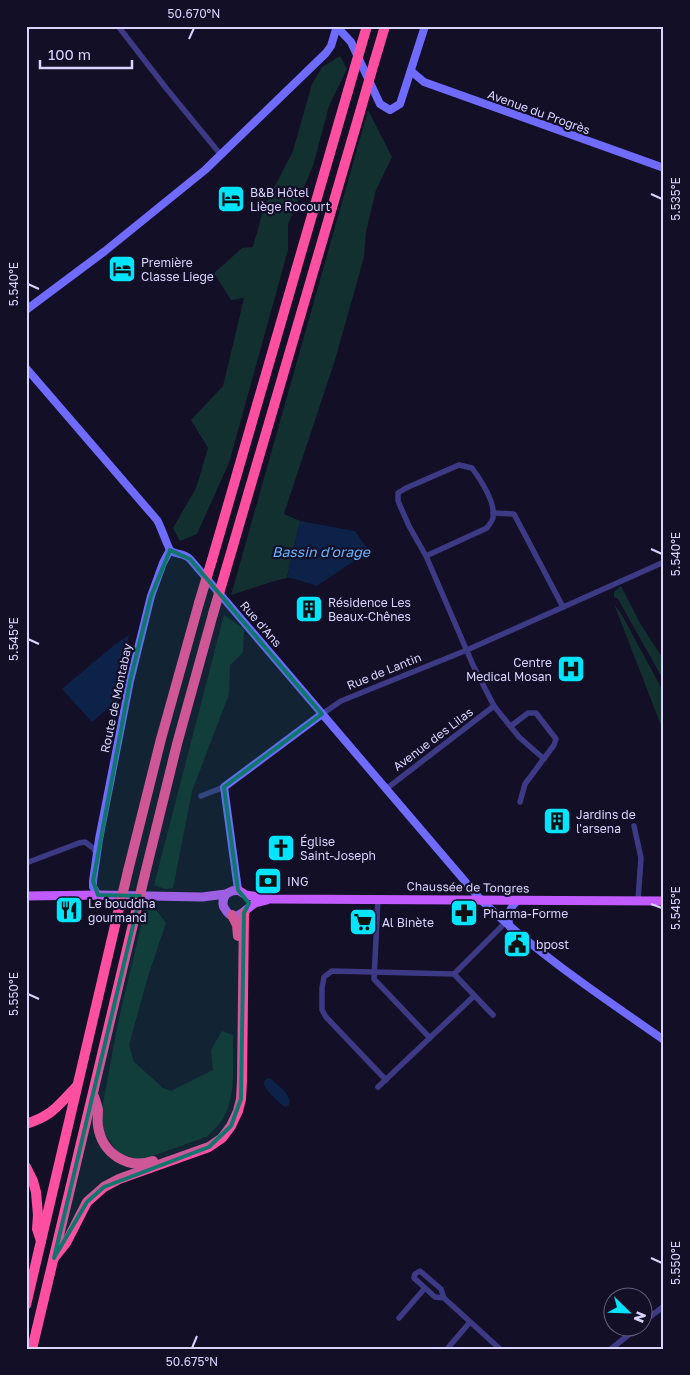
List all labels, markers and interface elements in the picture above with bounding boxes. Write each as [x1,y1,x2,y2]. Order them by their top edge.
text: 50.670°N [168,6,220,21]
scale bar [40,38,132,70]
text: 100 m [48,45,91,63]
street label: Avenue du Progrès [486,87,592,137]
text: 5.535°E [668,177,683,221]
hotel icon: B&B Hôtel Liège Rocourt [216,184,246,214]
place label: B&B Hôtel Liège Rocourt [250,185,331,214]
hotel icon: Première Classe Liege [107,254,137,284]
place label: Première Classe Liege [141,255,214,284]
text: 5.540°E [6,262,21,306]
text: 5.540°E [668,532,683,576]
water label: Bassin d'orage [272,543,371,560]
building icon: Résidence Les Beaux-Chênes [294,594,324,624]
place label: Résidence Les Beaux-Chênes [328,595,411,624]
street label: Rue d'Ans [237,598,285,650]
text: 5.545°E [6,617,21,661]
street label: Route de Montabay [97,642,135,754]
street label: Rue de Lantin [345,649,423,693]
hospital icon: Centre Medical Mosan [556,654,586,684]
place label: Centre Medical Mosan [466,655,552,684]
street label: Avenue des Lilas [390,704,476,774]
building icon: Jardins de l'arsena [542,806,572,836]
place label: Jardins de l'arsena [576,807,636,836]
church icon: Église Saint-Joseph [266,833,296,863]
place label: Église Saint-Joseph [300,834,376,863]
bank icon: ING [253,866,283,896]
place label: ING [287,874,308,889]
street label: Chaussée de Tongres [406,878,530,896]
text: 5.545°E [668,886,683,930]
restaurant icon: Le bouddha gourmand [54,895,84,925]
place label: Le bouddha gourmand [88,896,155,925]
pharmacy icon: Pharma-Forme [449,898,479,928]
place label: Pharma-Forme [483,906,568,921]
supermarket icon: Al Binète [348,907,378,937]
place label: Al Binète [382,915,434,930]
public building icon: bpost [502,929,532,959]
place label: bpost [536,937,569,952]
text: 5.550°E [6,972,21,1016]
text: 5.550°E [668,1241,683,1285]
north arrow [602,1288,652,1338]
text: N [631,1309,650,1325]
text: 50.675°N [166,1354,218,1369]

